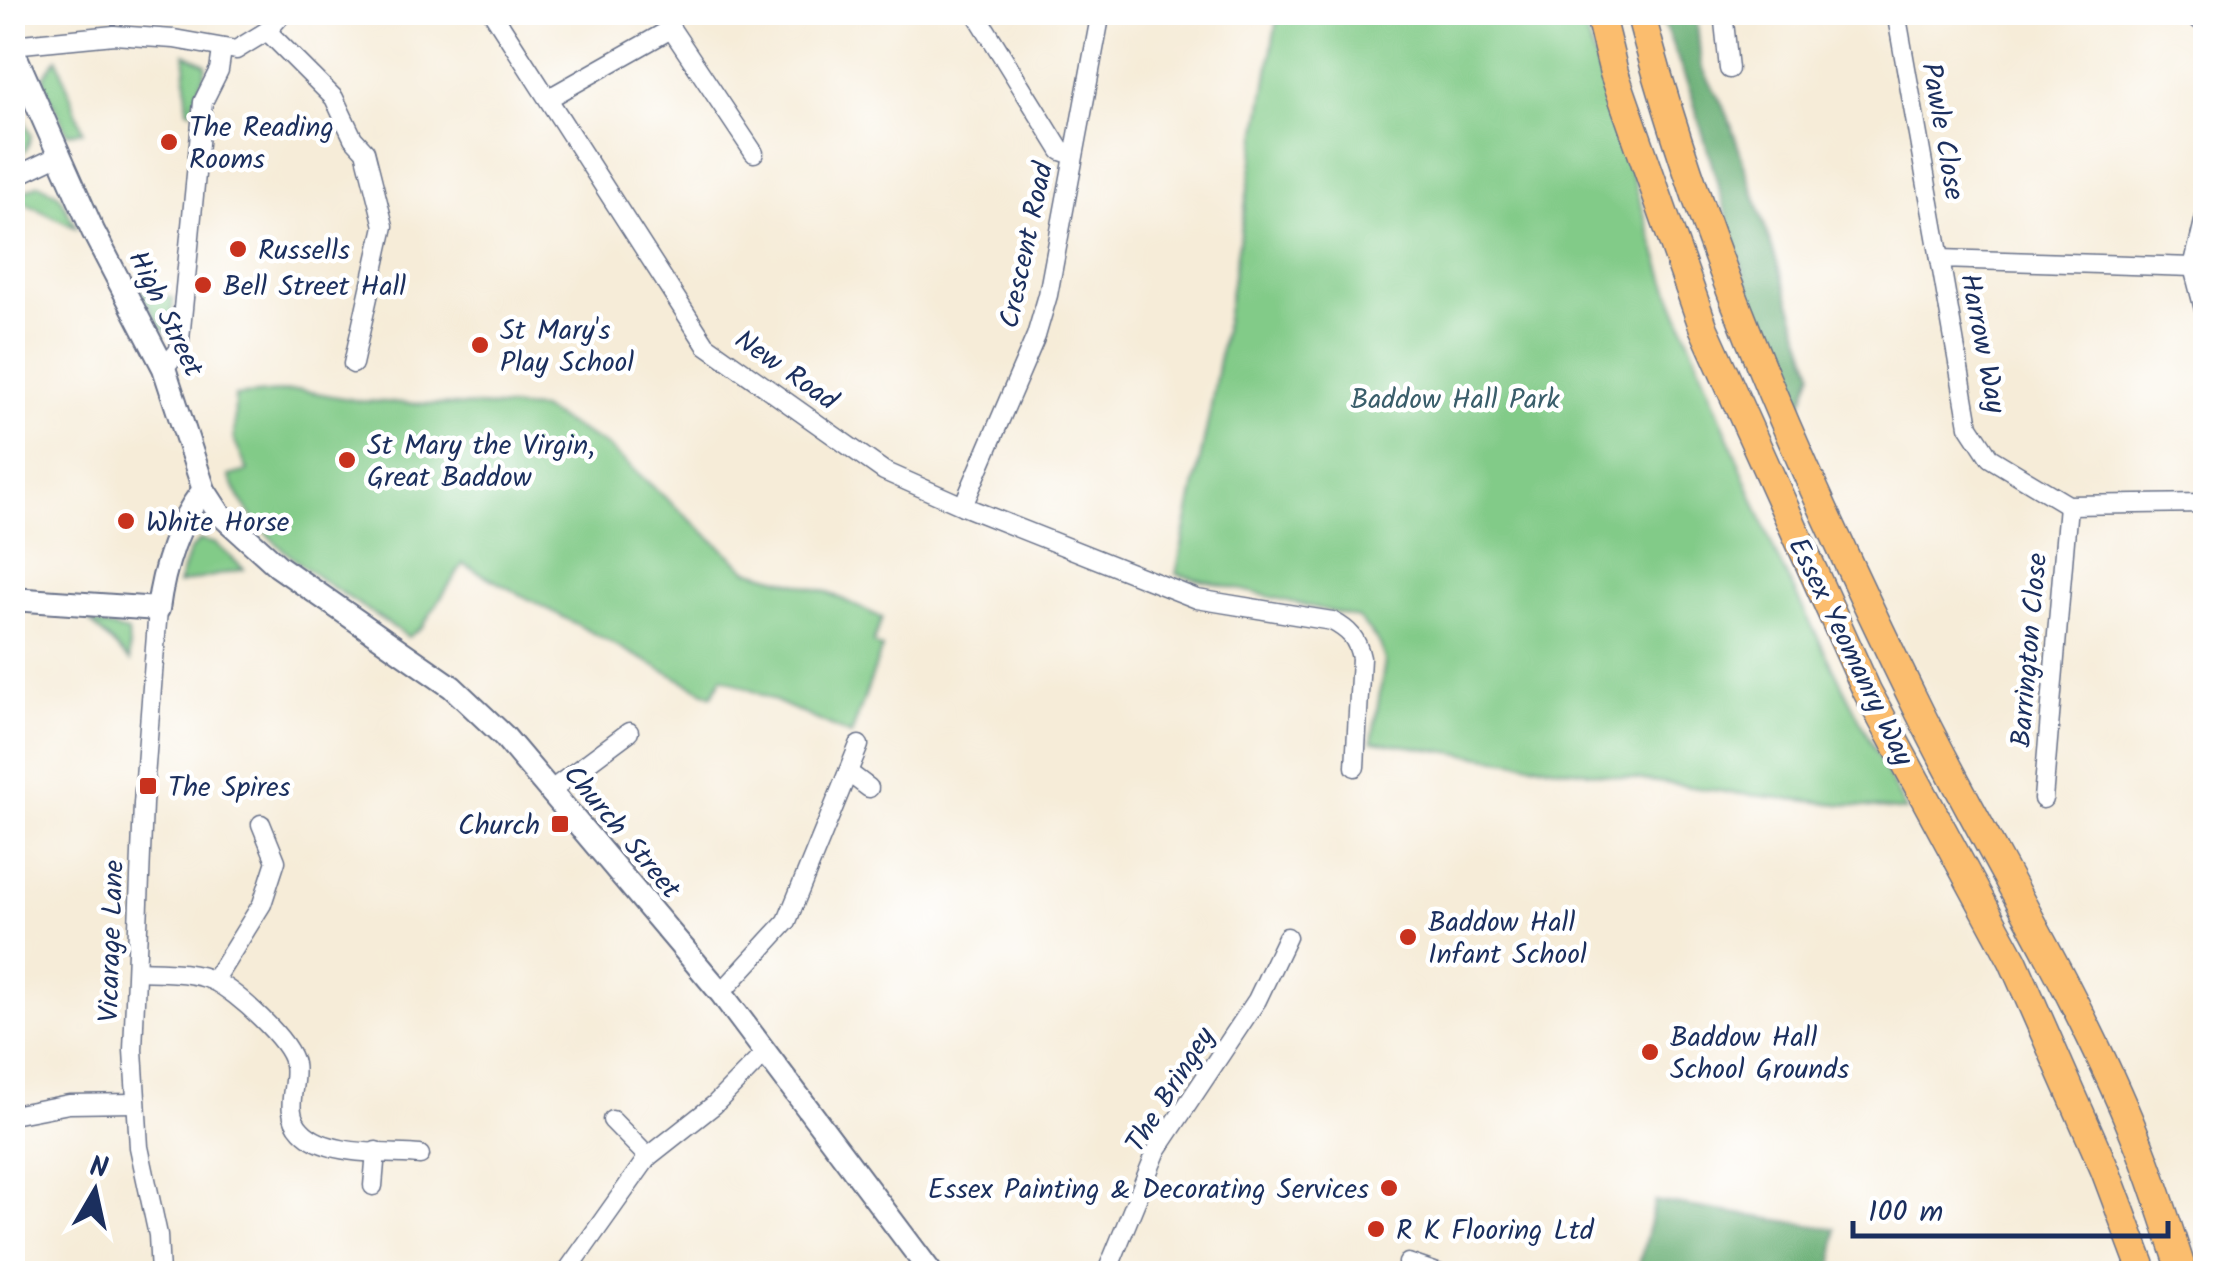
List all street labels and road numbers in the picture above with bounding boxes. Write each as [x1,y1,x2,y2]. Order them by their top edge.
street label: Pawle Close [1907,59,1976,204]
street label: Crescent Road [988,157,1067,333]
street label: High Street [115,243,215,386]
street label: Harrow Way [1946,270,2017,418]
street label: New Road [724,319,848,424]
street label: Essex Yeomanry Way [1775,530,1925,775]
street label: Barrington Close [2000,551,2061,749]
street label: Church Street [551,755,692,911]
street label: Vicarage Lane [87,859,138,1023]
street label: The Bringey [1115,1018,1228,1162]

